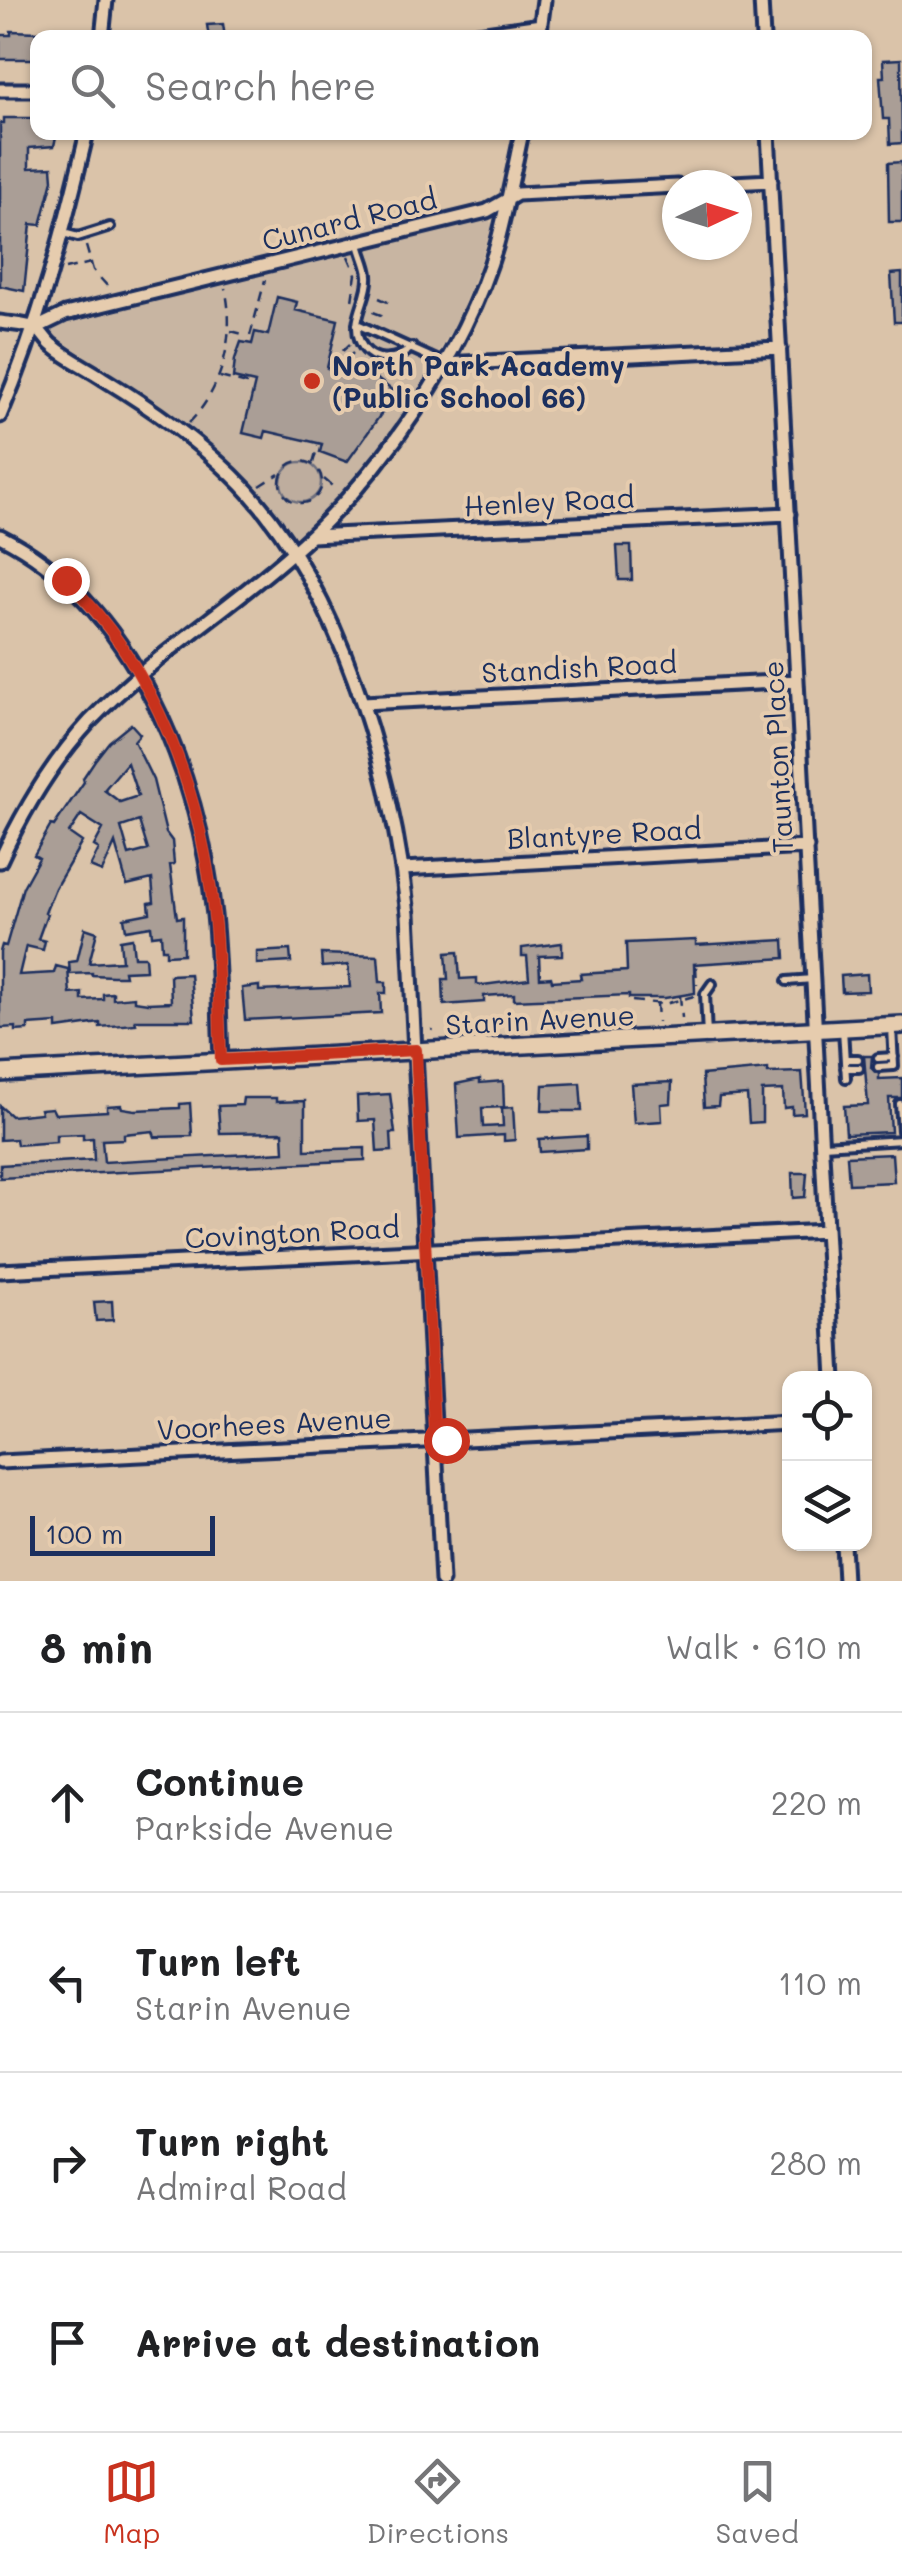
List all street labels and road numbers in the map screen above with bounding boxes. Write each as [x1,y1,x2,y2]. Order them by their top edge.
street label: Cunard Road [258,180,440,258]
street label: Henley Road [463,479,635,523]
street label: Standish Road [480,644,678,690]
street label: Taunton Place [754,660,800,854]
street label: Blantyre Road [506,810,702,856]
street label: Starin Avenue [444,996,636,1042]
street label: Covington Road [184,1208,400,1256]
street label: Voorhees Avenue [156,1399,392,1447]

